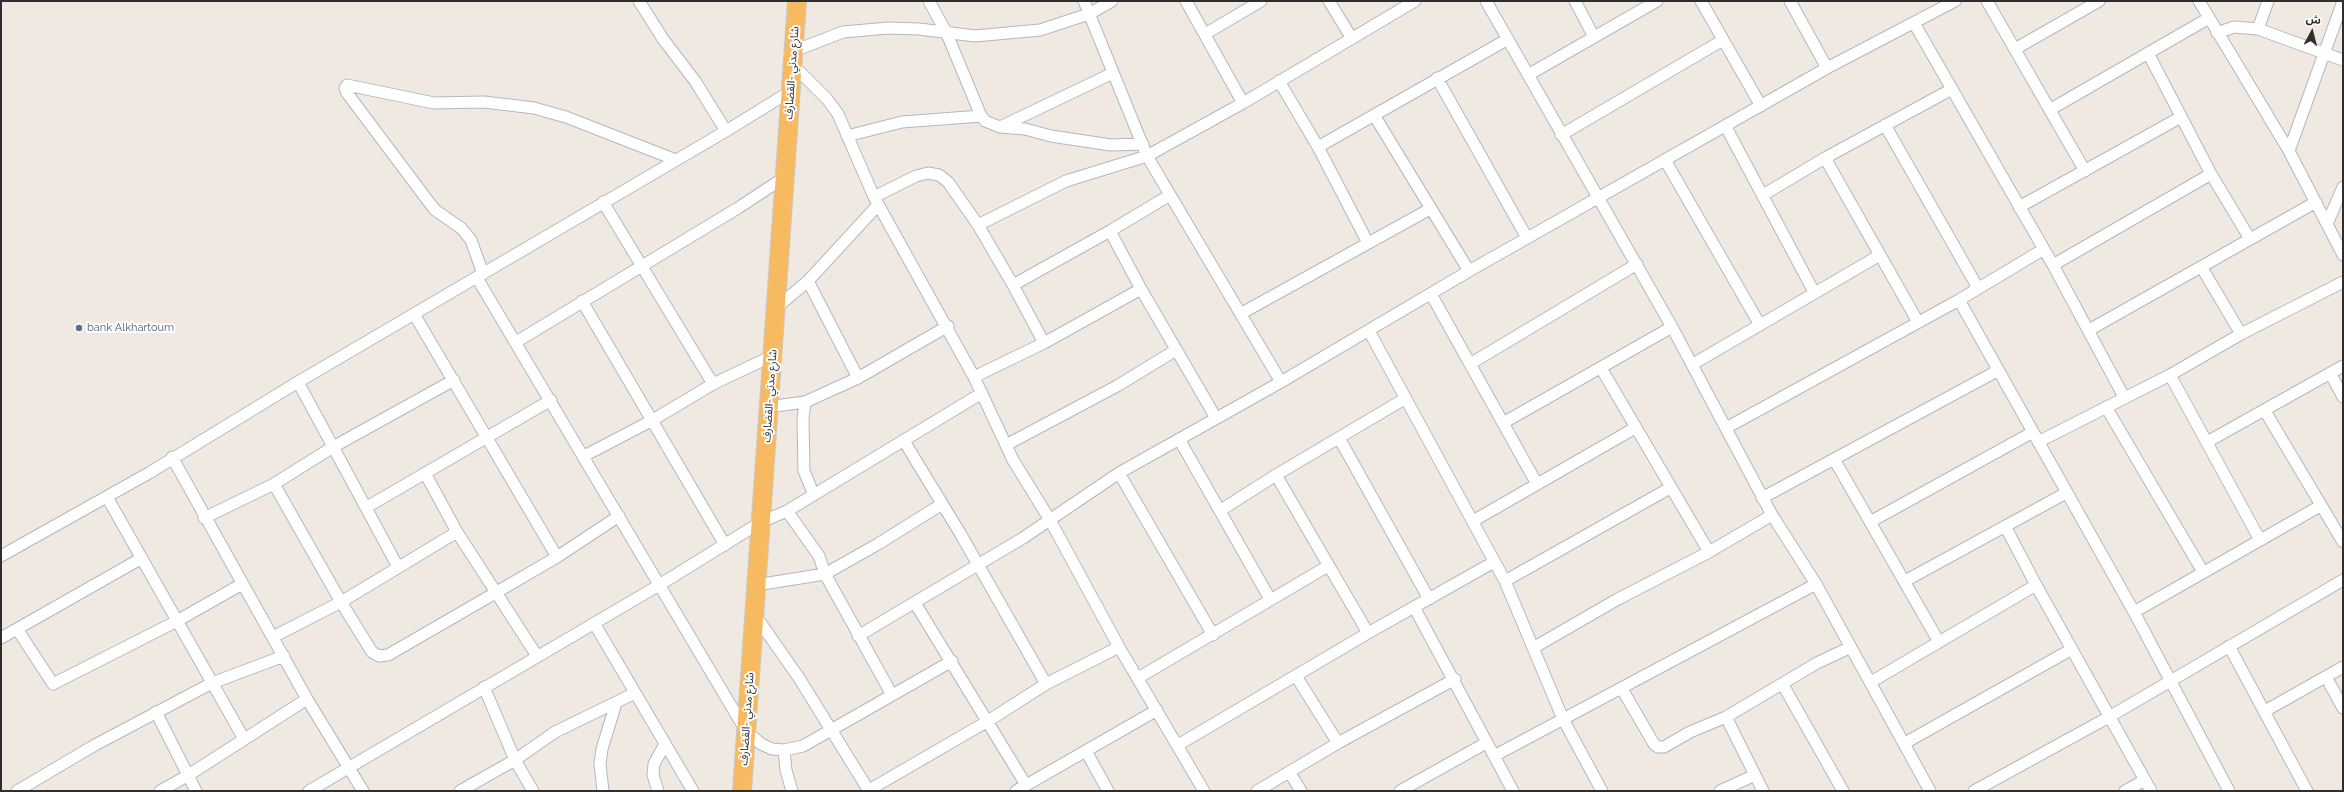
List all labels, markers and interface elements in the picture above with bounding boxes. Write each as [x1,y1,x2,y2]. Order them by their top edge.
north arrow [2292,12,2332,52]
text: ش [2305,12,2322,27]
street label: شارع مدني -القضارف [782,26,802,120]
place label: bank Alkhartoum [87,321,174,335]
marker: bank Alkhartoum [74,323,84,333]
street label: شارع مدني -القضارف [760,349,780,443]
street label: شارع مدني -القضارف [737,672,757,766]

